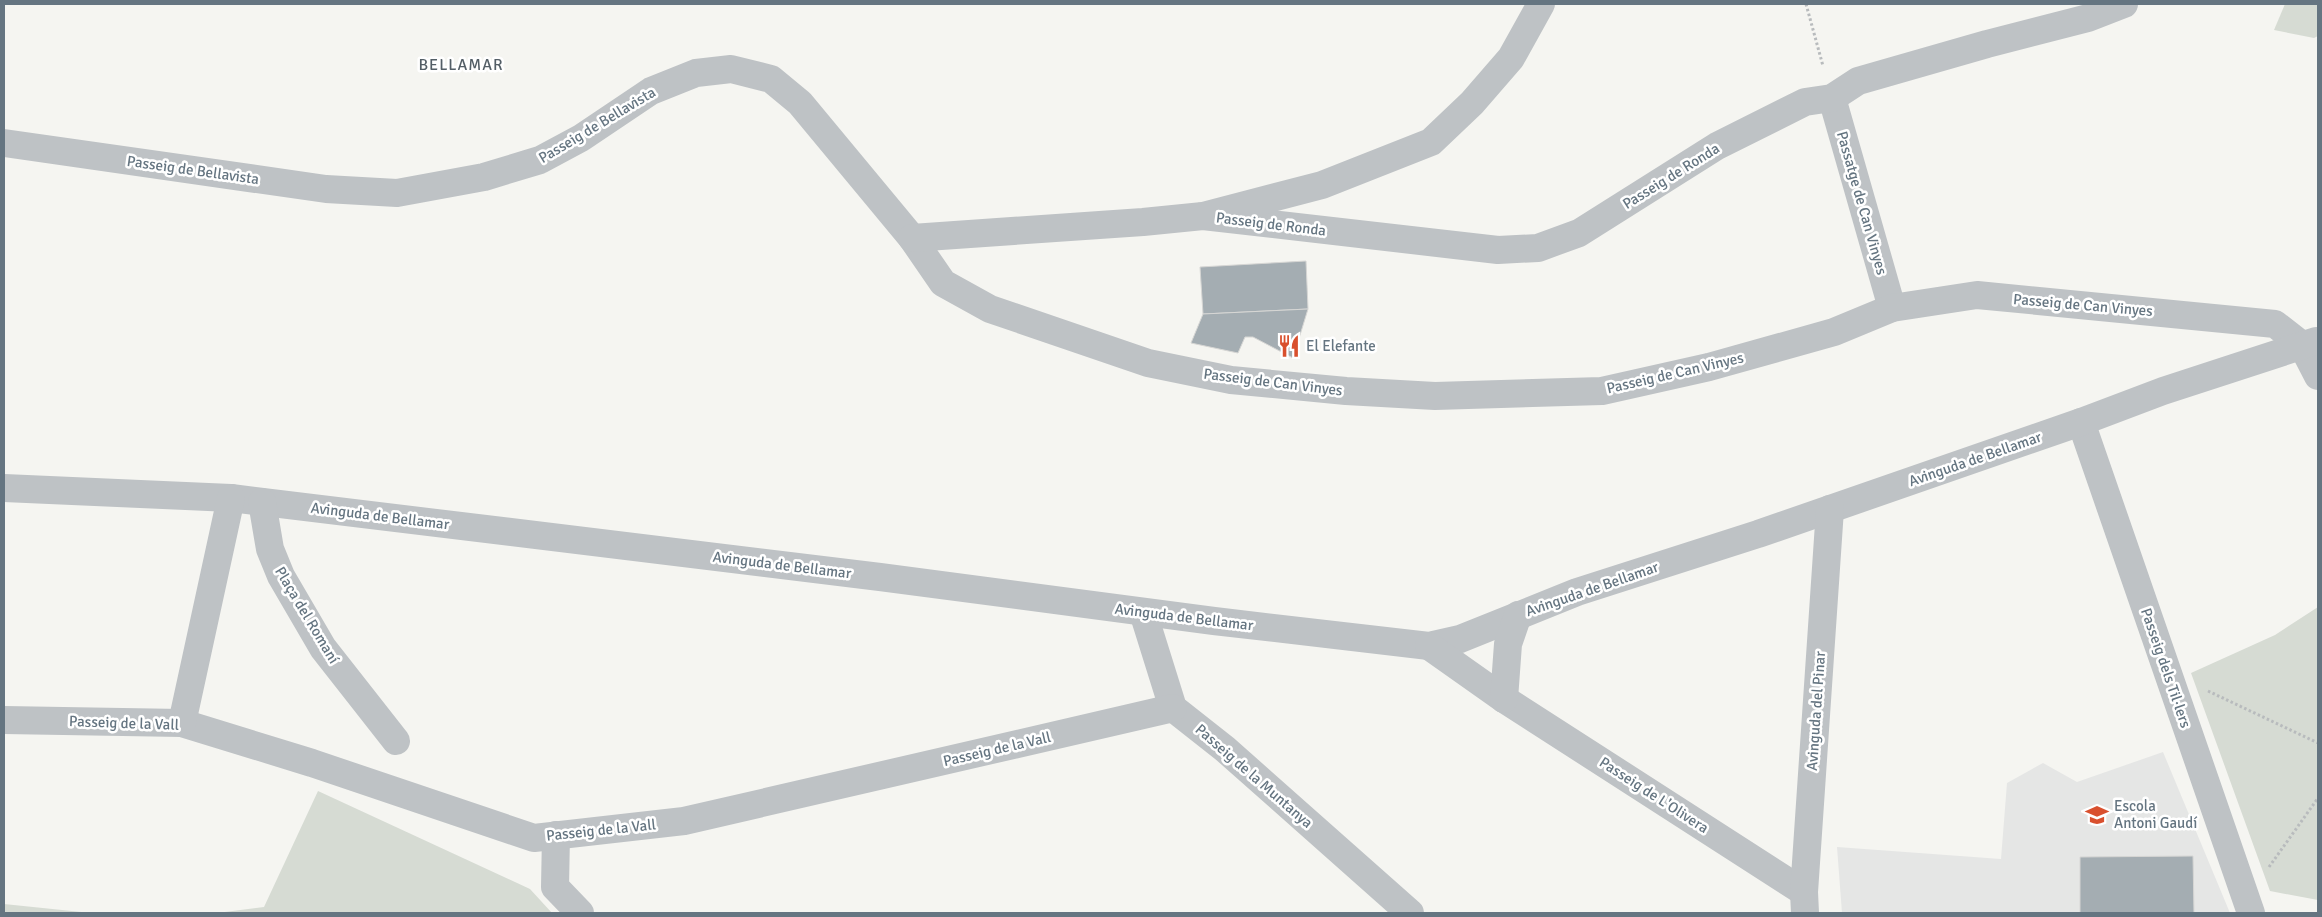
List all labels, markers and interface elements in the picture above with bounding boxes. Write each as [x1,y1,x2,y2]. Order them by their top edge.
district label: BELLAMAR [418,55,504,75]
street label: Passeig de Bellavista [535,83,659,167]
street label: Passatge de Can Vinyes [1833,129,1891,277]
street label: Passeig de Ronda [1619,139,1723,213]
street label: Passeig de Bellavista [126,152,260,188]
street label: Passeig de Ronda [1215,208,1327,240]
street label: Passeig de Can Vinyes [2012,290,2154,320]
restaurant icon: El Elefante [1276,333,1302,359]
place label: El Elefante [1306,337,1376,355]
street label: Passeig de Can Vinyes [1605,348,1746,398]
street label: Passeig de Can Vinyes [1202,365,1344,400]
street label: Avinguda de Bellamar [1906,428,2044,490]
street label: Avinguda de Bellamar [310,499,451,533]
street label: Avinguda de Bellamar [712,548,853,582]
street label: Avinguda de Bellamar [1523,558,1661,620]
street label: Plaça del Romaní [271,563,343,667]
street label: Avinguda de Bellamar [1114,600,1255,634]
street label: Passeig dels Til·lers [2137,606,2195,731]
street label: Avinguda del Pinar [1803,650,1829,771]
street label: Passeig de la Vall [69,712,179,734]
street label: Passeig de la Muntanya [1192,720,1316,832]
street label: Passeig de la Vall [941,728,1053,770]
street label: Passeig de L'Olivera [1596,753,1712,837]
place label: Escola Antoni Gaudí [2114,797,2197,832]
school or university icon: Escola Antoni Gaudí [2084,802,2110,828]
street label: Passeig de la Vall [545,815,657,845]

